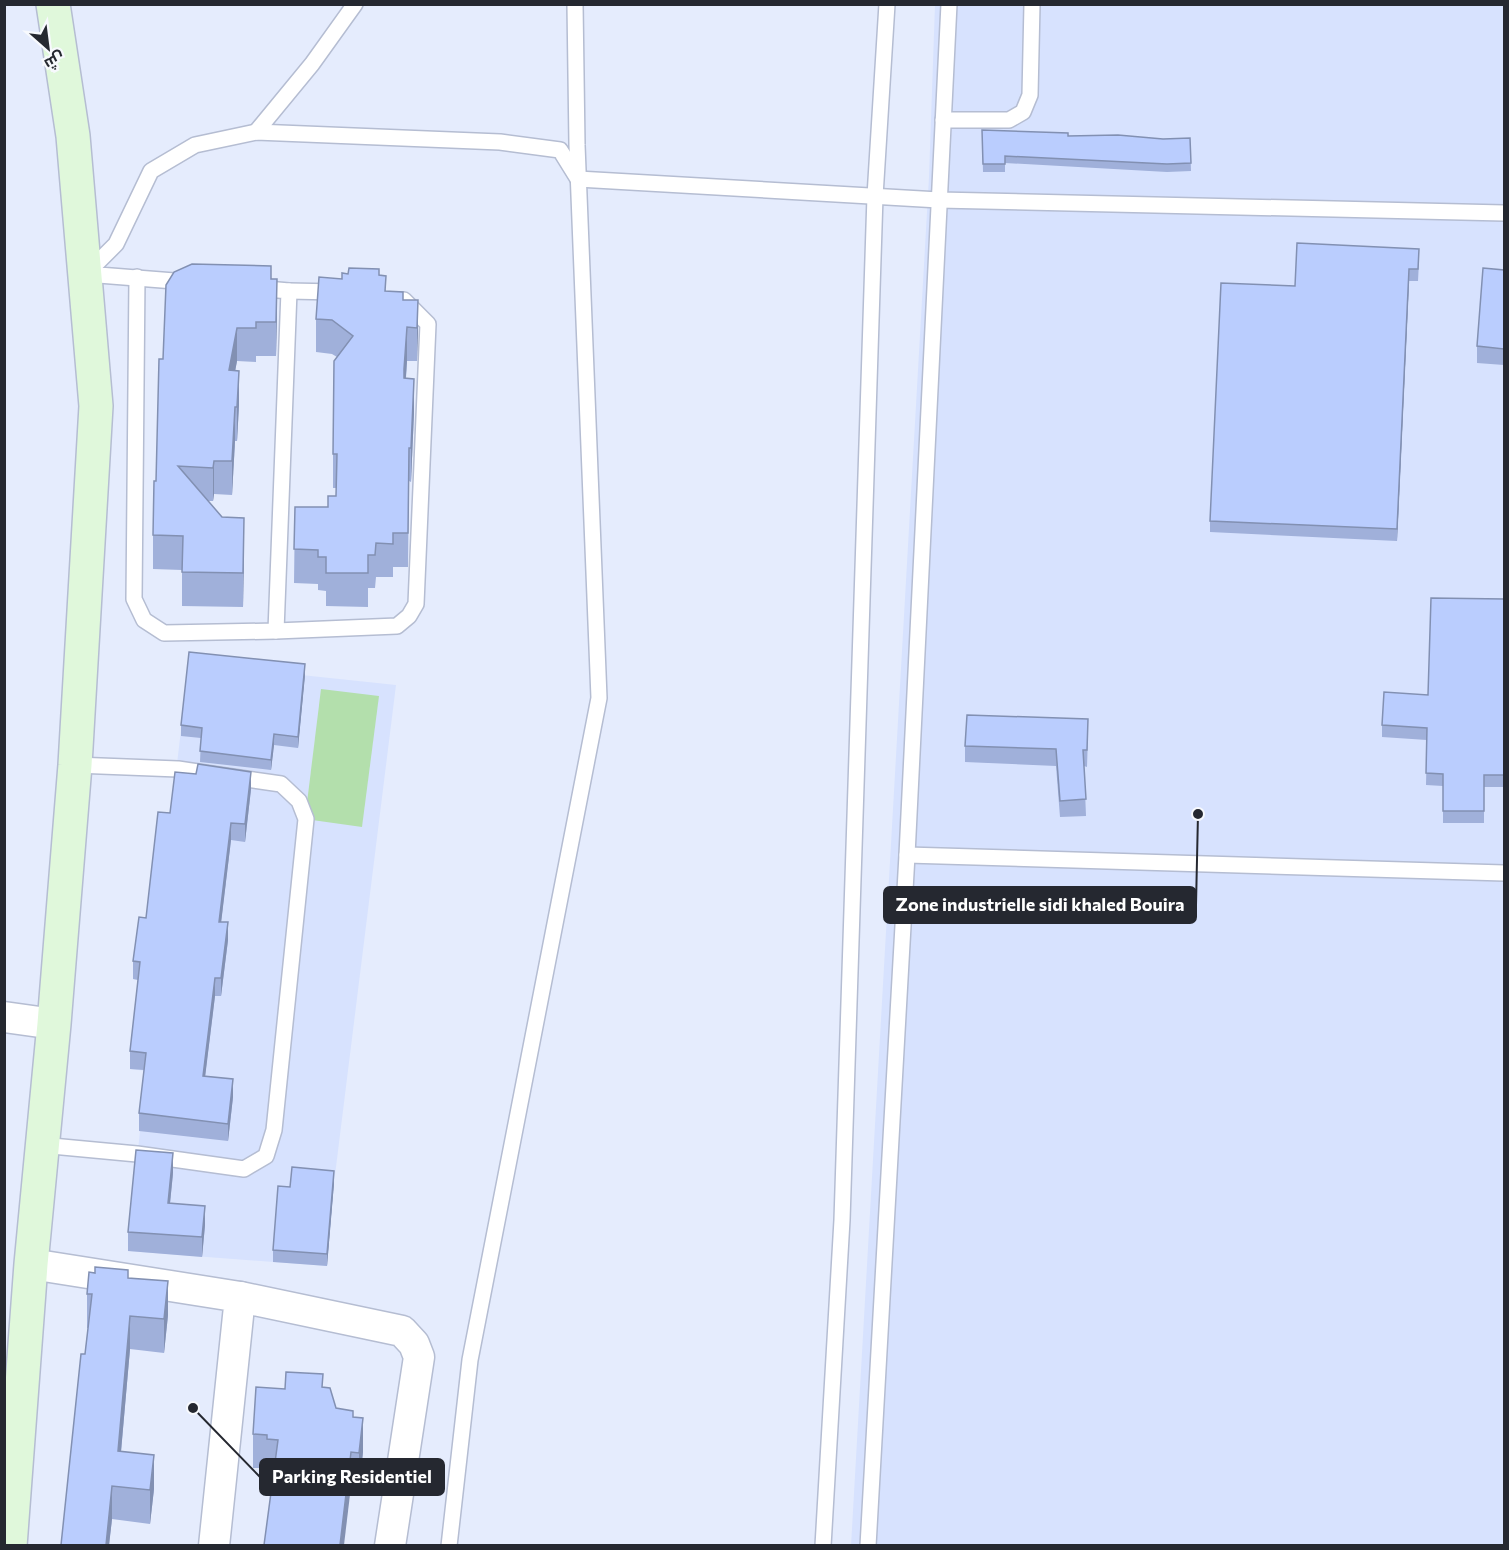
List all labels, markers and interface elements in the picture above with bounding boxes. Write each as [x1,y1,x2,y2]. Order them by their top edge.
north arrow [18,18,78,78]
text: ش [41,48,69,75]
callout: Zone industrielle sidi khaled Bouira [884,887,1196,923]
text: Zone industrielle sidi khaled Bouira [896,893,1184,915]
callout: Parking Residentiel [260,1459,444,1495]
text: Parking Residentiel [272,1465,432,1487]

